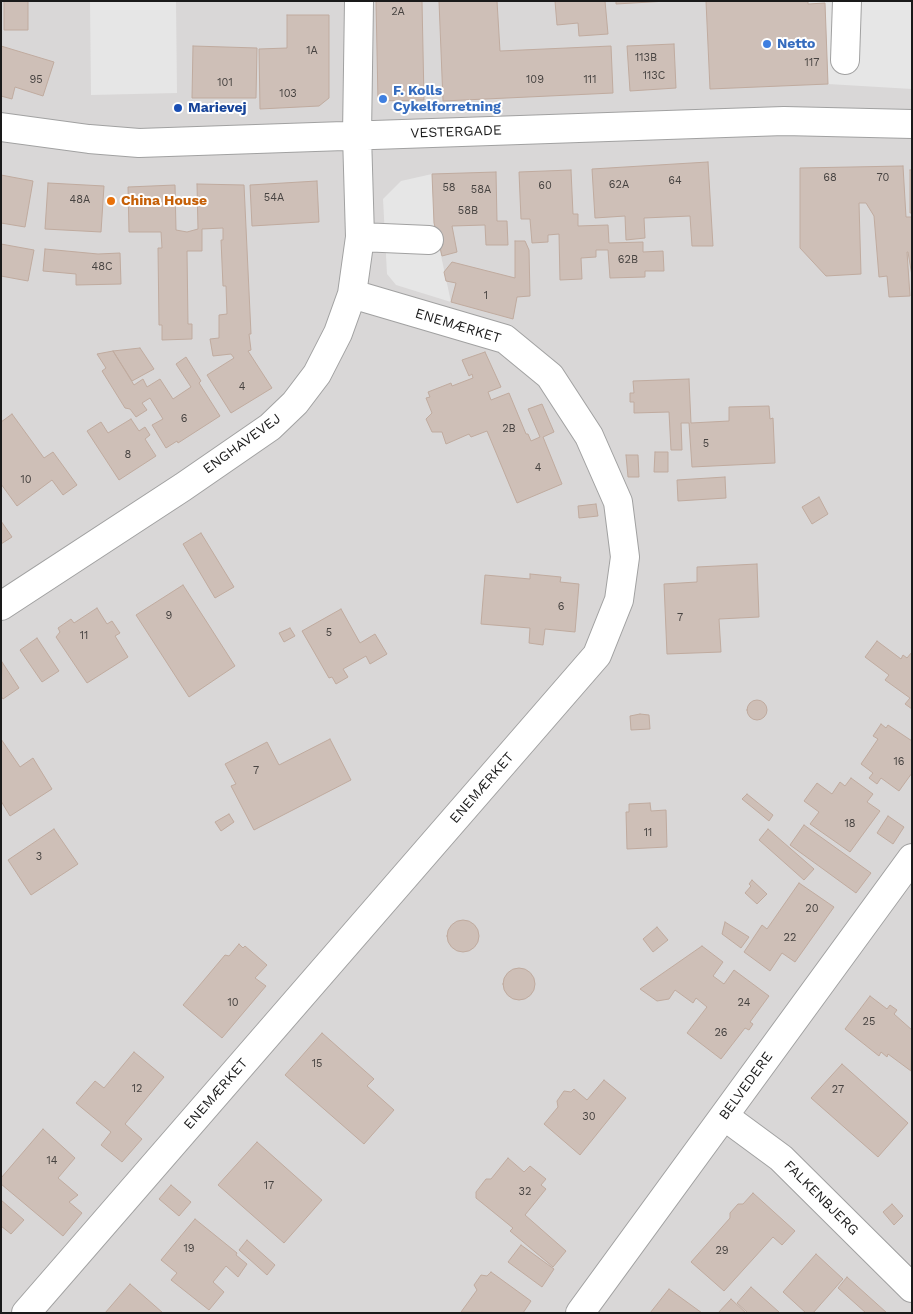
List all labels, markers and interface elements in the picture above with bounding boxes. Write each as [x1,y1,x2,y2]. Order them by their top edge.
house number: 2A [391,5,405,19]
place label: Netto [777,36,815,52]
marker: Netto [761,38,773,50]
house number: 1A [306,44,318,58]
house number: 113B [635,51,657,65]
house number: 117 [805,56,819,70]
house number: 113C [643,69,665,83]
house number: 95 [29,73,43,87]
house number: 109 [526,73,544,87]
house number: 111 [584,73,596,87]
house number: 101 [217,76,233,90]
place label: F. Kolls Cykelforretning [393,83,501,115]
house number: 103 [279,87,297,101]
marker: F. Kolls Cykelforretning [377,93,389,105]
place label: Marievej [188,100,247,116]
marker: Marievej [172,102,184,114]
street label: VESTERGADE [410,122,502,142]
house number: 68 [823,171,837,185]
house number: 70 [877,171,889,185]
house number: 64 [668,174,682,188]
house number: 62A [609,178,629,192]
house number: 60 [538,179,552,193]
house number: 58 [442,181,456,195]
house number: 58A [471,183,491,197]
house number: 54A [264,191,284,205]
house number: 48A [70,193,90,207]
place label: China House [121,193,207,209]
marker: China House [105,195,117,207]
house number: 58B [458,204,478,218]
house number: 62B [618,253,638,267]
house number: 48C [91,260,113,274]
house number: 1 [484,289,488,303]
street label: ENEMÆRKET [413,305,503,347]
house number: 4 [239,380,245,394]
street label: ENGHAVEVEJ [200,410,284,478]
house number: 6 [181,412,187,426]
house number: 2B [502,422,516,436]
house number: 5 [703,437,709,451]
house number: 8 [125,448,131,462]
house number: 4 [535,461,541,475]
house number: 10 [20,473,32,487]
house number: 6 [558,600,564,614]
house number: 9 [166,609,172,623]
house number: 7 [677,611,683,625]
house number: 5 [326,626,332,640]
house number: 11 [80,629,88,643]
street label: ENEMÆRKET [446,749,518,827]
house number: 16 [894,755,904,769]
house number: 7 [253,764,259,778]
house number: 18 [844,817,856,831]
house number: 11 [644,826,652,840]
house number: 3 [36,850,42,864]
house number: 20 [805,902,819,916]
house number: 22 [784,931,796,945]
house number: 10 [227,996,239,1010]
house number: 24 [738,996,750,1010]
house number: 25 [863,1015,875,1029]
house number: 26 [714,1026,728,1040]
street label: BELVEDERE [716,1049,776,1123]
street label: ENEMÆRKET [180,1055,252,1133]
house number: 15 [312,1057,322,1071]
house number: 12 [132,1082,142,1096]
house number: 27 [832,1083,844,1097]
house number: 30 [582,1110,596,1124]
house number: 14 [46,1154,58,1168]
street label: FALKENBJERG [780,1157,862,1239]
house number: 17 [264,1179,274,1193]
house number: 32 [519,1185,531,1199]
house number: 19 [183,1242,195,1256]
house number: 29 [715,1244,729,1258]

